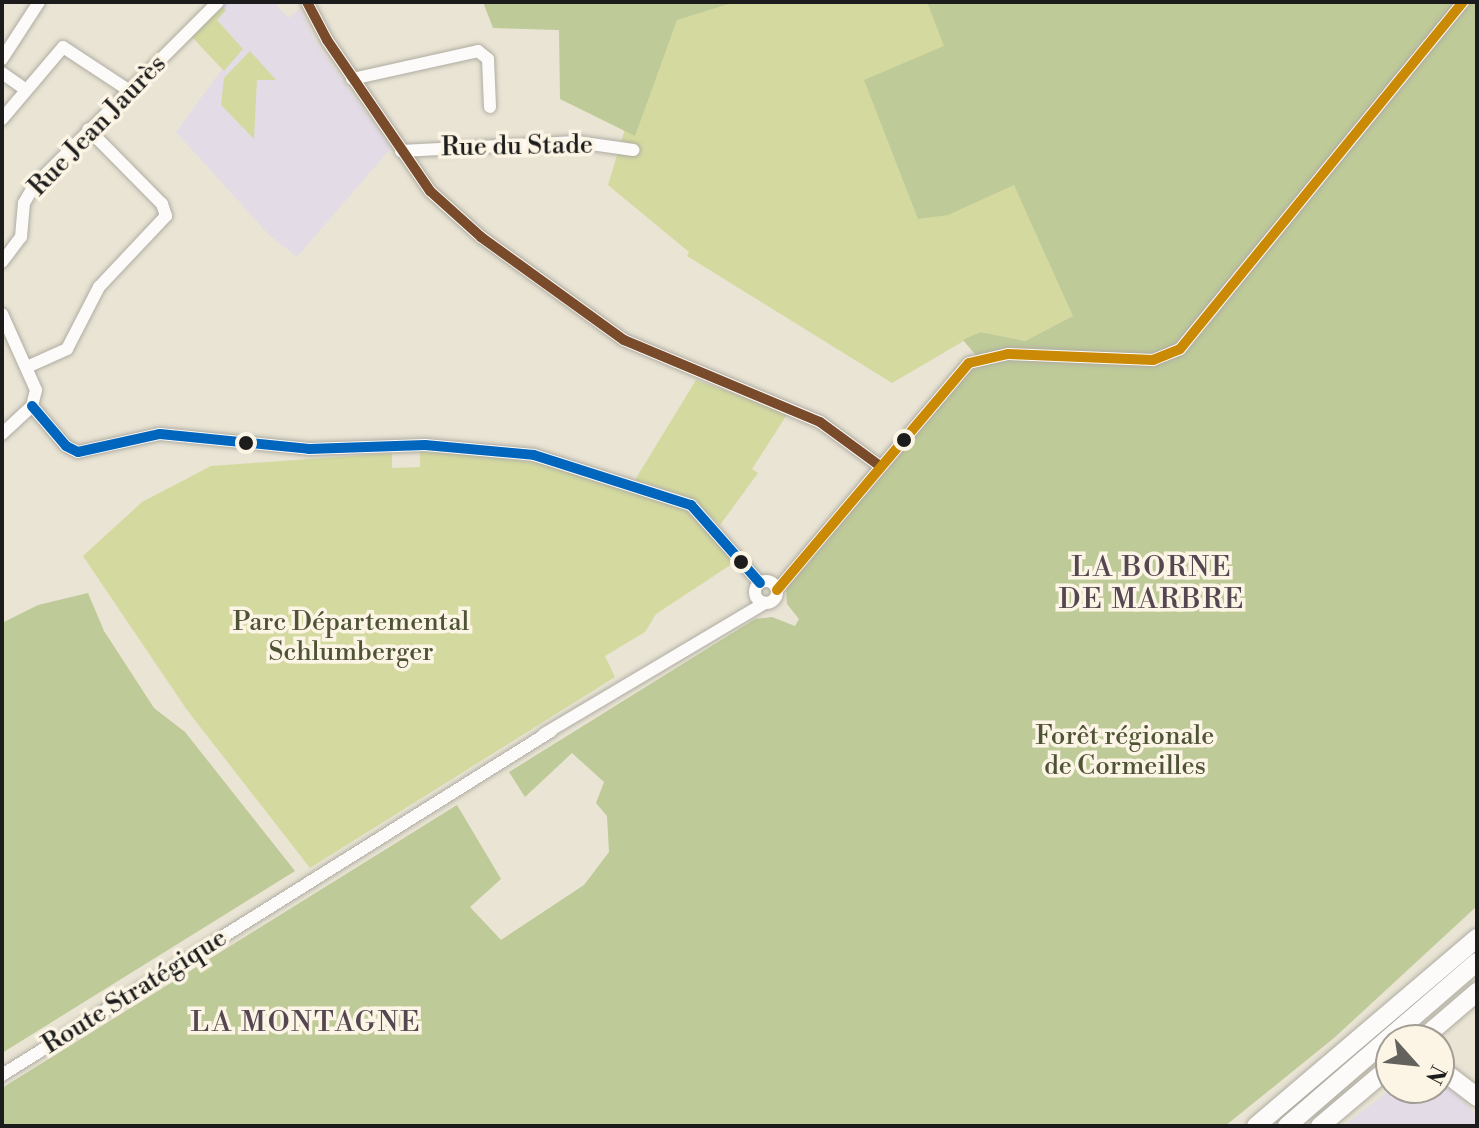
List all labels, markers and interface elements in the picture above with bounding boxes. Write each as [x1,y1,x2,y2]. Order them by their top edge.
street label: Rue Jean Jaurès [23,49,173,203]
street label: Rue du Stade [441,130,593,164]
unlabelled marker [896,432,912,448]
unlabelled marker [238,435,254,451]
district label: LA BORNE DE MARBRE [1059,551,1245,617]
unlabelled marker [733,554,749,570]
park label: Parc Départemental Schlumberger [233,607,469,668]
park label: Forêt régionale de Cormeilles [1036,721,1214,782]
street label: Route Stratégique [37,923,233,1061]
district label: LA MONTAGNE [190,1006,422,1040]
north arrow [1375,1024,1455,1104]
text: N [1419,1060,1451,1088]

